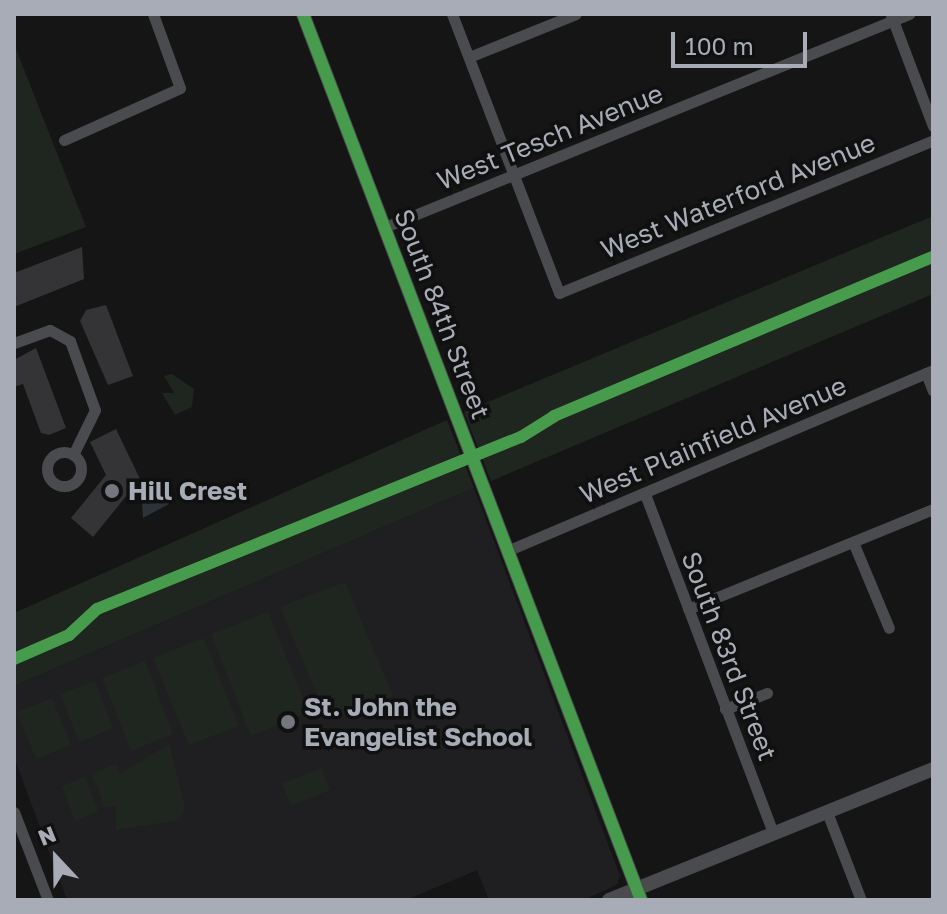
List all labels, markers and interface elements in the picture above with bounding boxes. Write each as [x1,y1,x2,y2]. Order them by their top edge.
scale bar [675,16,811,66]
text: 100 m [685,31,754,60]
street label: West Tesch Avenue [433,77,667,197]
street label: West Waterford Avenue [596,127,880,265]
street label: South 84th Street [388,205,496,423]
street label: West Plainfield Avenue [575,370,851,510]
place label: Hill Crest [128,475,247,507]
marker: Hill Crest [103,482,121,500]
street label: South 83rd Street [675,547,783,765]
place label: St. John the Evangelist School [304,691,532,752]
marker: St. John the Evangelist School [279,713,297,731]
north arrow [16,818,96,898]
text: N [34,820,60,851]

